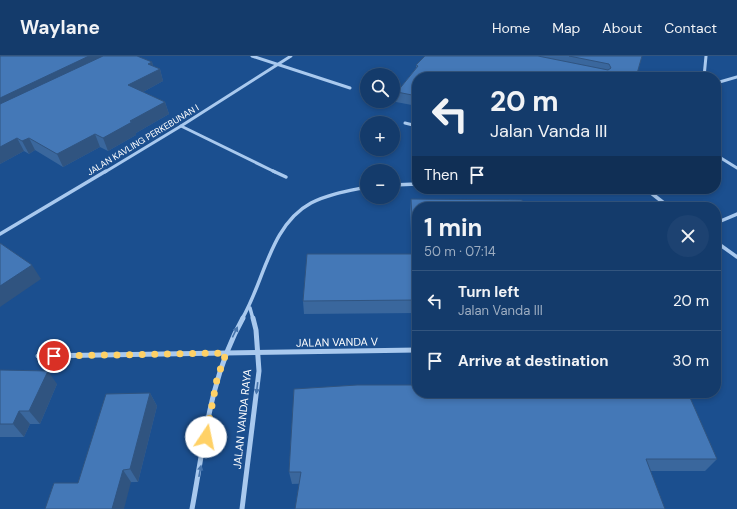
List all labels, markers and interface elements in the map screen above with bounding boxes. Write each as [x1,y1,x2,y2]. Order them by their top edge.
text: Waylane [20,15,100,40]
text: Home [492,19,530,37]
text: Map [552,19,580,37]
text: About [602,19,642,37]
text: Contact [664,19,717,37]
map controls [360,68,400,204]
button: search [360,68,400,108]
text: 20 m [490,83,559,120]
icon: left [424,88,476,140]
street label: JALAN KAVLING PERKEBUNAN I [85,102,201,178]
button: + [360,116,400,156]
text: Jalan Vanda III [490,119,607,143]
button: − [360,164,400,204]
icon: arrive [466,164,488,186]
text: Then [424,165,458,185]
text: 1 min [424,212,482,243]
button: close [667,215,709,257]
text: 50 m · 07:14 [424,243,496,260]
text: Turn left [458,282,519,302]
icon: left [424,290,446,312]
text: 20 m [673,291,709,311]
text: Jalan Vanda III [458,302,543,319]
one-way arrow [232,326,238,338]
street label: JALAN VANDA V [296,334,379,350]
pin [37,339,71,373]
icon: arrive [43,345,65,367]
icon: arrive [424,350,446,372]
text: Arrive at destination [458,351,609,371]
text: 30 m [673,351,709,371]
street label: JALAN VANDA RAYA [230,368,254,470]
one-way arrow [254,382,260,394]
position arrow [185,416,227,458]
one-way arrow [197,465,203,477]

